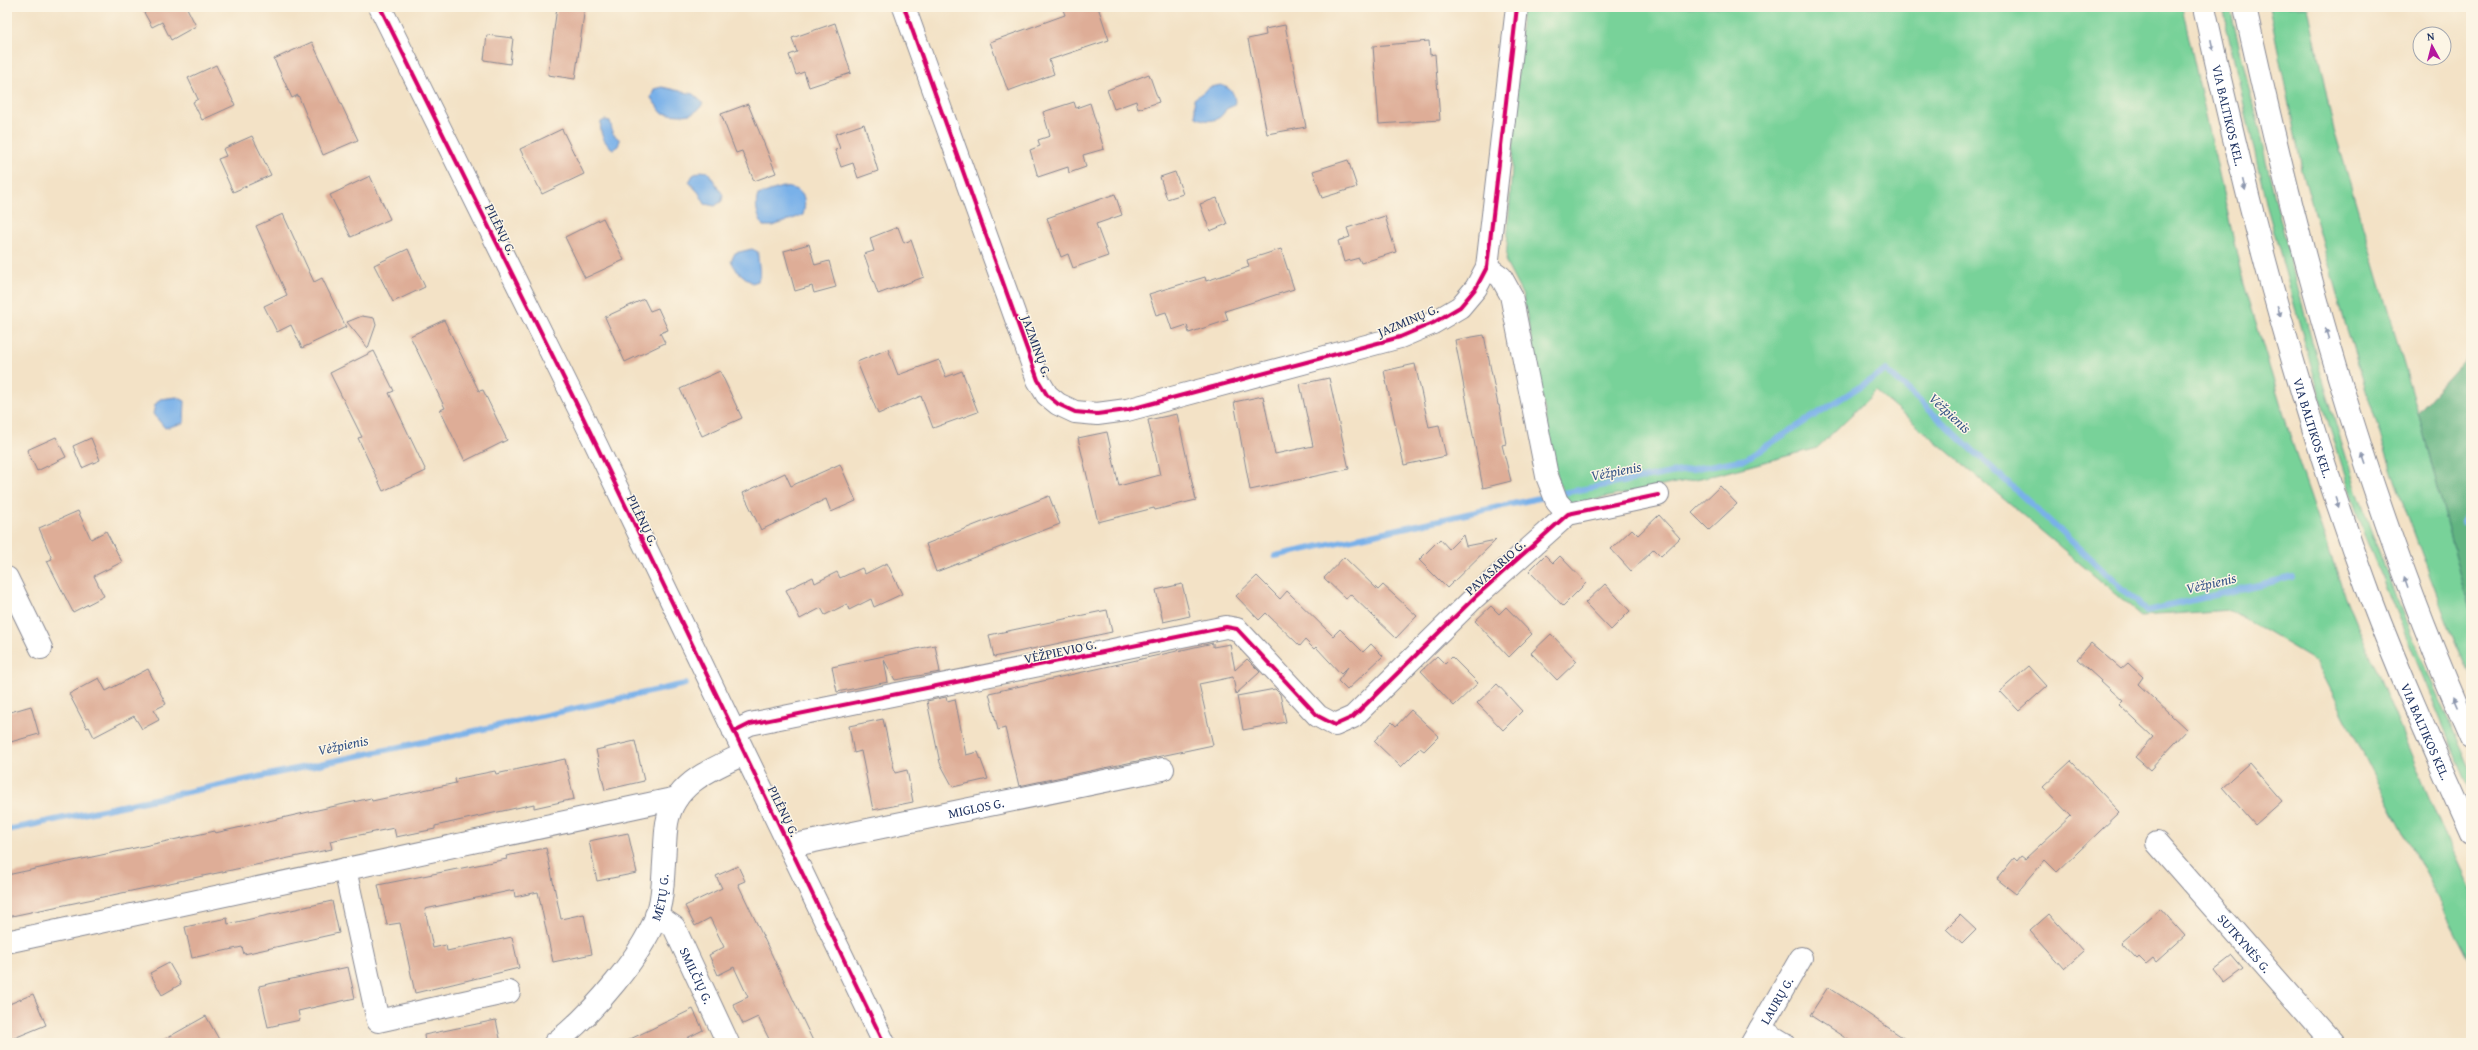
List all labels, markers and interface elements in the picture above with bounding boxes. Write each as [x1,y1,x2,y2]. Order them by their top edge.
north arrow [2412,26,2452,66]
text: N [2426,28,2436,44]
one-way arrow [2210,39,2216,51]
street label: VIA BALTIKOS KEL. [2207,63,2249,168]
one-way arrow [2242,179,2248,192]
street label: PILĖNŲ G. [480,200,521,258]
street label: JAZMINŲ G. [1373,299,1441,343]
one-way arrow [2276,305,2282,317]
street label: JAZMINŲ G. [1016,311,1056,380]
one-way arrow [2324,328,2330,340]
street label: VIA BALTIKOS KEL. [2288,376,2337,480]
water label: Vėžpienis [1925,388,1975,438]
one-way arrow [2361,452,2367,464]
water label: Vėžpienis [1589,456,1643,486]
street label: PILĖNŲ G. [622,491,663,549]
one-way arrow [2335,496,2341,508]
street label: PAVASARIO G. [1461,535,1530,600]
water label: Vėžpienis [2184,568,2238,598]
one-way arrow [2403,575,2409,587]
street label: VĖŽPIEVIO G. [1022,635,1098,668]
street label: VIA BALTIKOS KEL. [2396,680,2455,783]
one-way arrow [2452,695,2458,707]
water label: Vėžpienis [316,730,370,760]
street label: PILĖNŲ G. [763,782,804,840]
street label: MIGLOS G. [947,793,1006,823]
street label: MĖTŲ G. [646,874,673,924]
street label: SUTKYNĖS G. [2213,910,2275,977]
street label: SMILČIŲ G. [675,944,717,1007]
street label: LAURŲ G. [1756,973,1798,1028]

